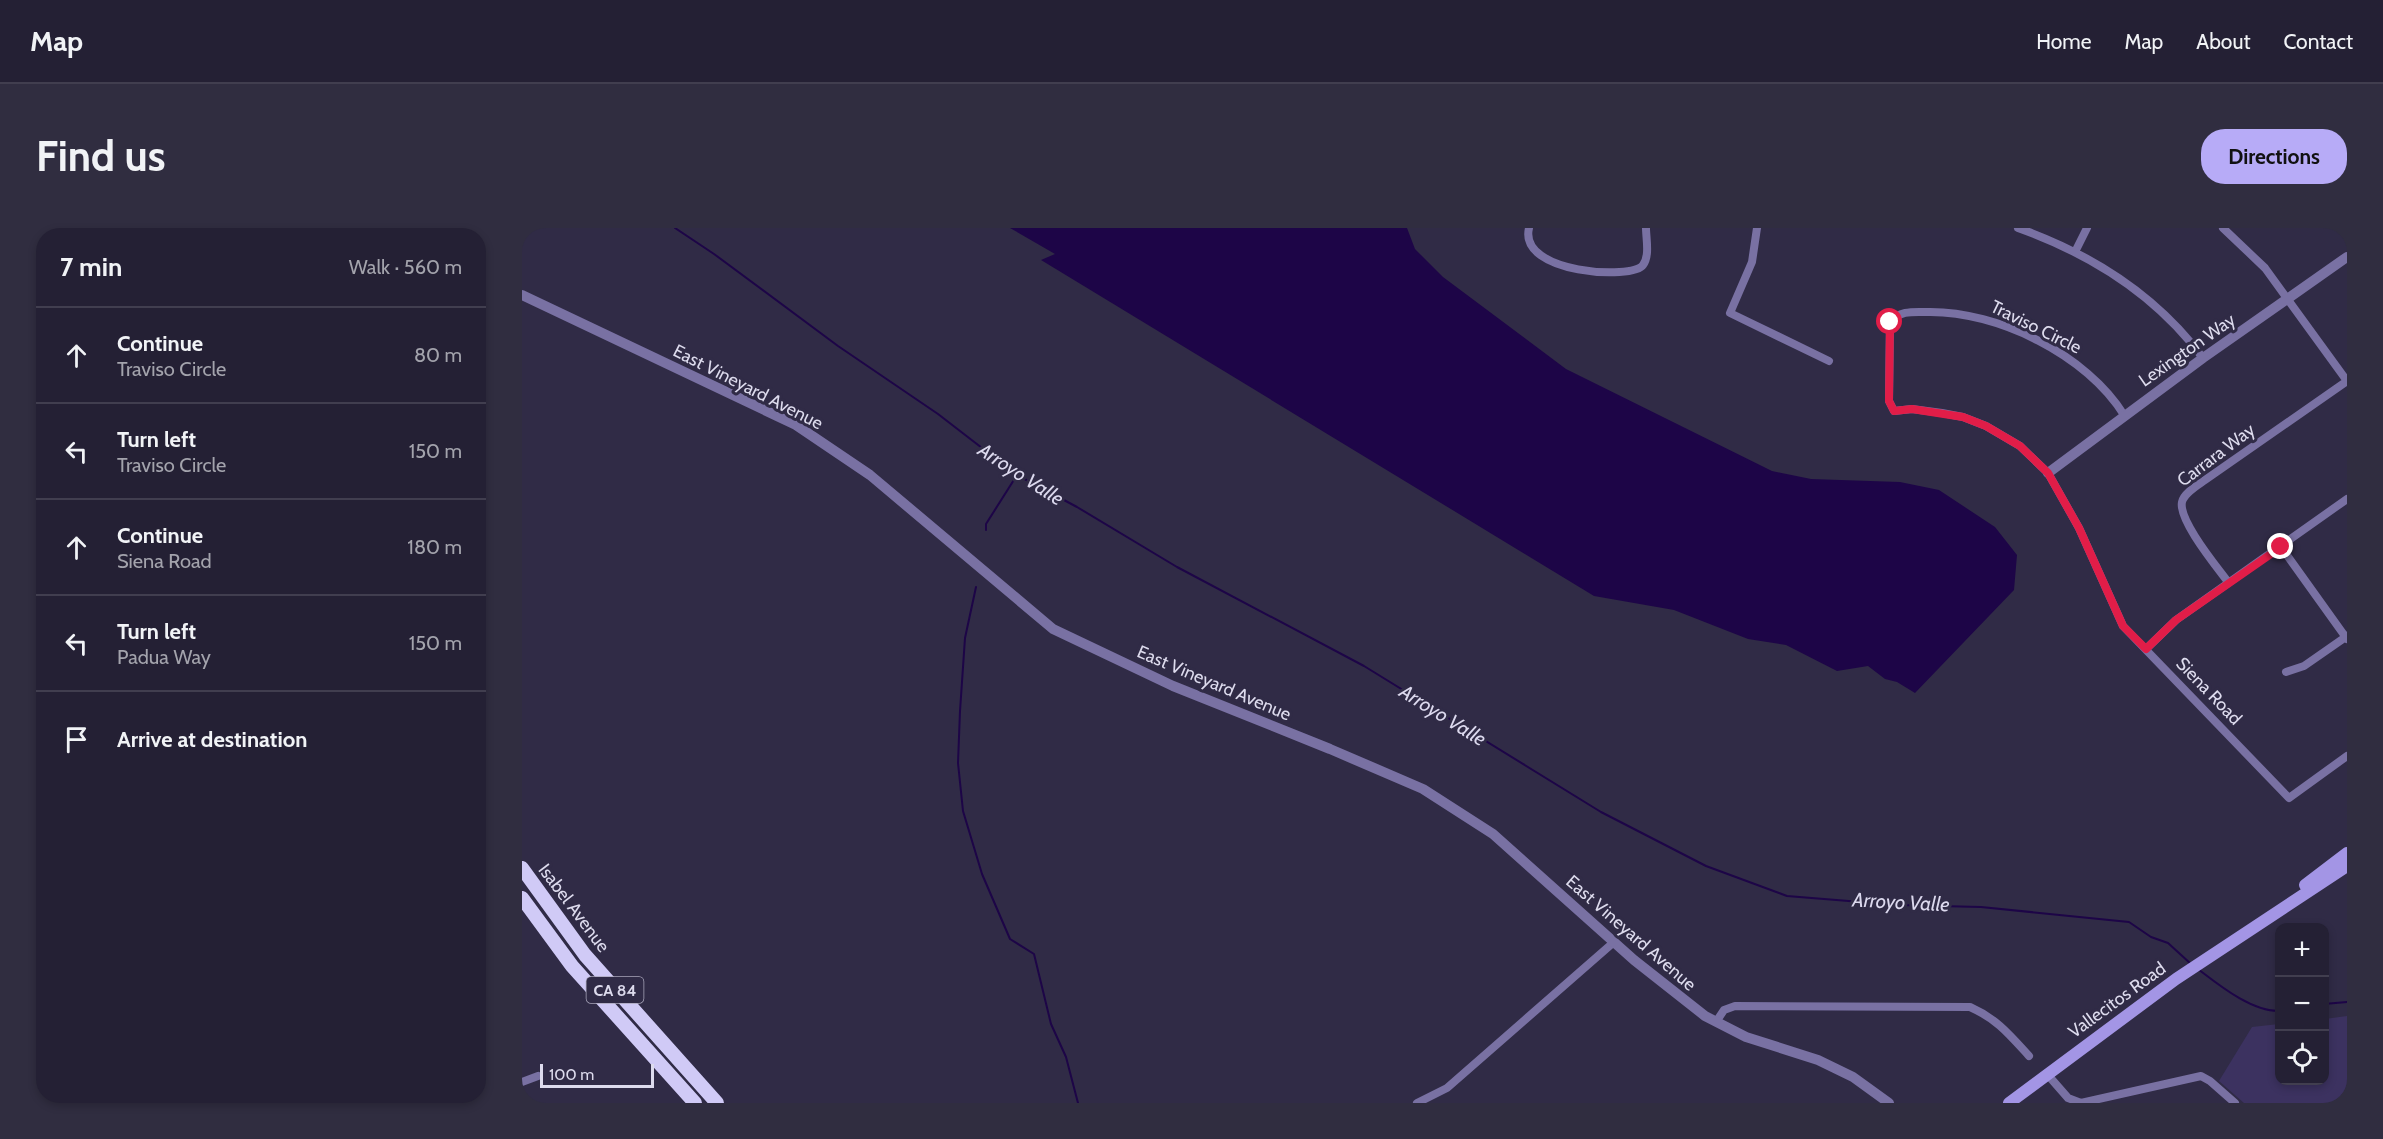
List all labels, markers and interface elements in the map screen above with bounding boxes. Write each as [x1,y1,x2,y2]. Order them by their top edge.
text: Map [30,24,83,58]
text: Home [2036,29,2092,54]
text: Map [2125,29,2163,54]
text: About [2196,29,2250,54]
text: Contact [2283,29,2353,54]
button: Directions [2201,129,2347,184]
text: Find us [36,130,165,182]
text: 7 min [60,251,122,283]
text: Walk · 560 m [349,255,462,279]
street label: Traviso Circle [1987,296,2085,358]
route start [1876,308,1902,334]
street label: Lexington Way [2134,309,2240,391]
text: Continue [117,330,203,357]
icon: ahead [60,339,93,372]
street label: East Vineyard Avenue [669,340,827,434]
text: 80 m [414,343,462,367]
text: Traviso Circle [117,357,226,381]
street label: Carrara Way [2173,419,2259,491]
text: Turn left [117,426,196,453]
icon: left [60,435,93,468]
water label: Arroyo Valle [973,437,1068,511]
text: 150 m [409,439,462,463]
text: Traviso Circle [117,453,226,477]
text: Continue [117,522,203,549]
icon: ahead [60,531,93,564]
route end [2267,533,2293,559]
text: 180 m [407,535,462,559]
text: Siena Road [117,549,212,573]
text: Turn left [117,618,196,645]
icon: left [60,627,93,660]
text: 150 m [409,631,462,655]
street label: East Vineyard Avenue [1134,641,1294,725]
text: Padua Way [117,645,211,669]
street label: Siena Road [2171,653,2247,729]
water label: Arroyo Valle [1395,679,1491,751]
icon: arrive [60,723,93,756]
text: Arrive at destination [117,726,307,753]
street label: Isabel Avenue [534,859,614,957]
street label: East Vineyard Avenue [1561,871,1701,995]
water label: Arroyo Valle [1851,887,1950,917]
map controls [2275,923,2329,1085]
button: + [2275,923,2329,977]
street label: Vallecitos Road [2064,957,2170,1043]
road number: CA 84 [586,977,644,1003]
button: − [2275,977,2329,1031]
button: locate [2275,1031,2329,1085]
scale bar [540,1061,654,1088]
text: 100 m [549,1065,594,1084]

